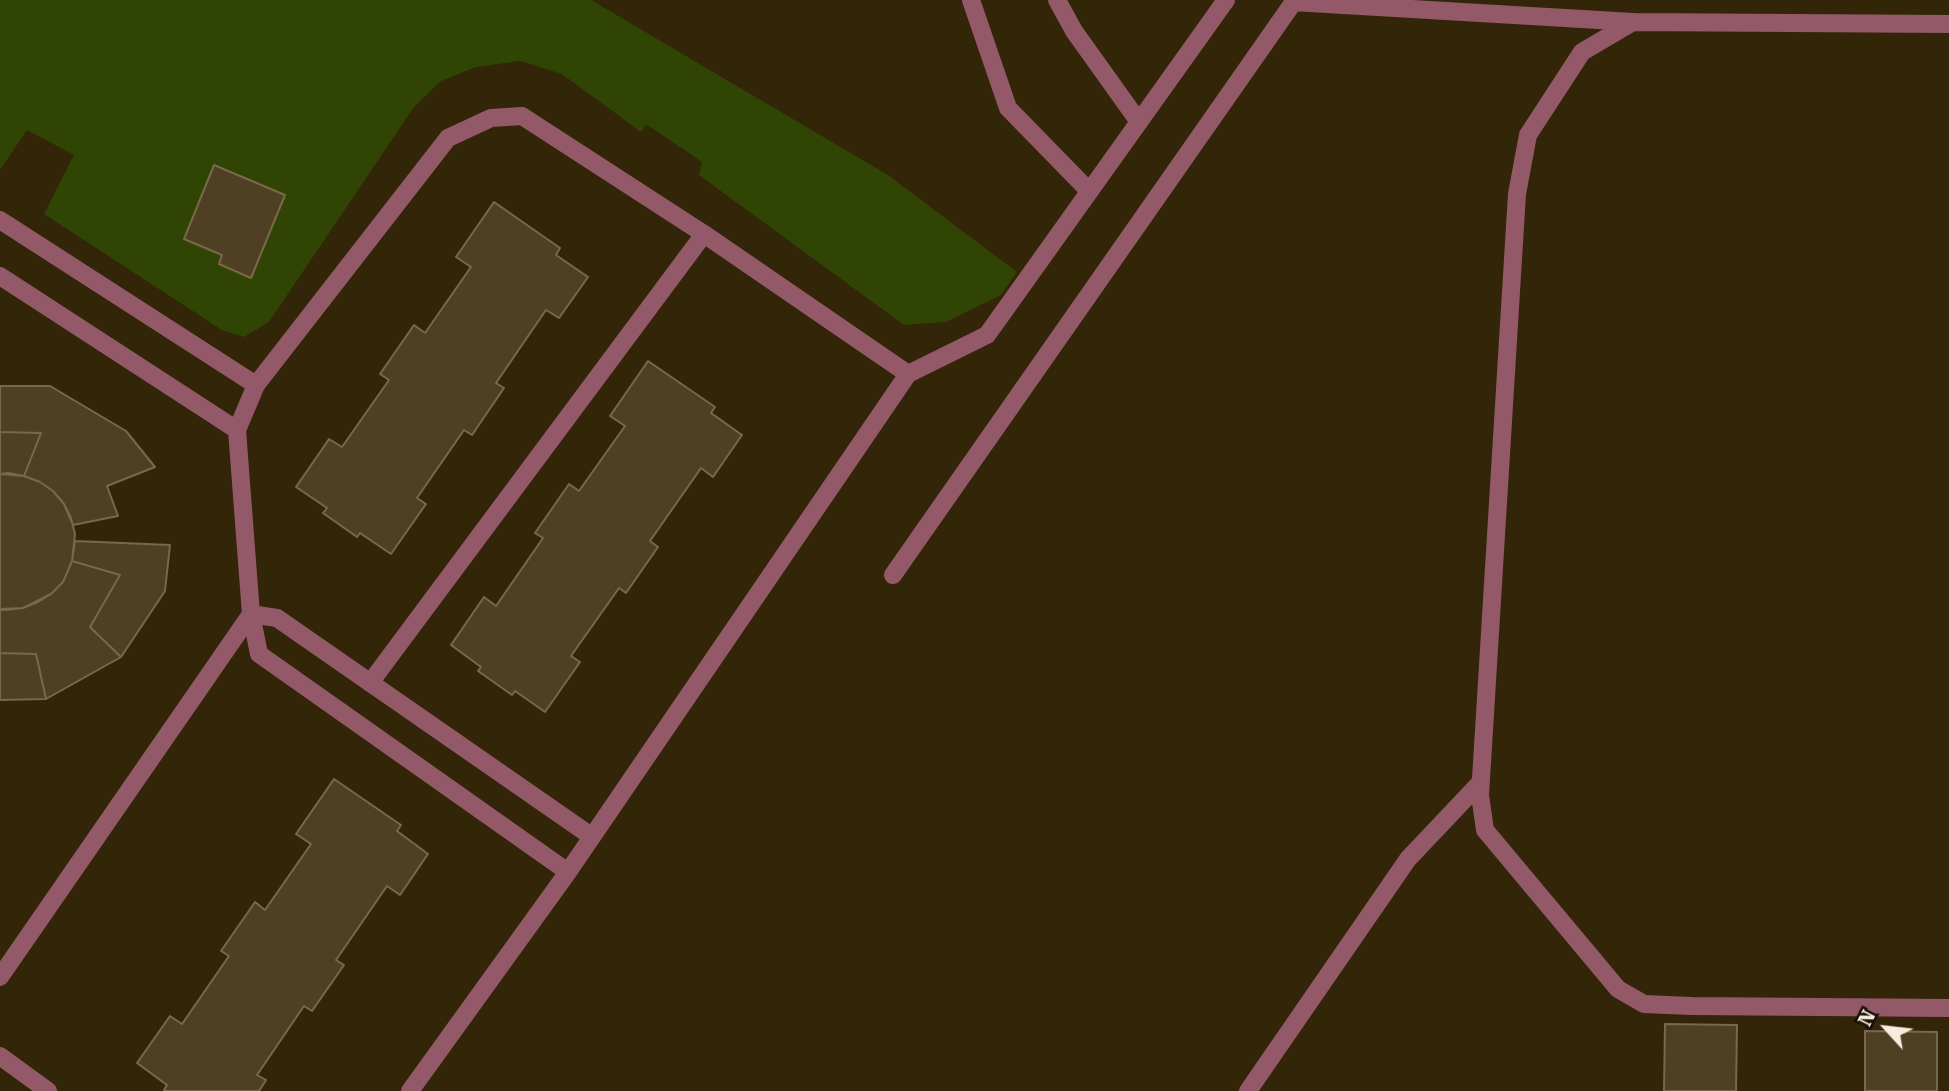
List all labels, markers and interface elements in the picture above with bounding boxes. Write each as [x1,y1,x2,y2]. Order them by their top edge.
north arrow [1851,993,1921,1063]
text: N [1853,1007,1880,1030]

